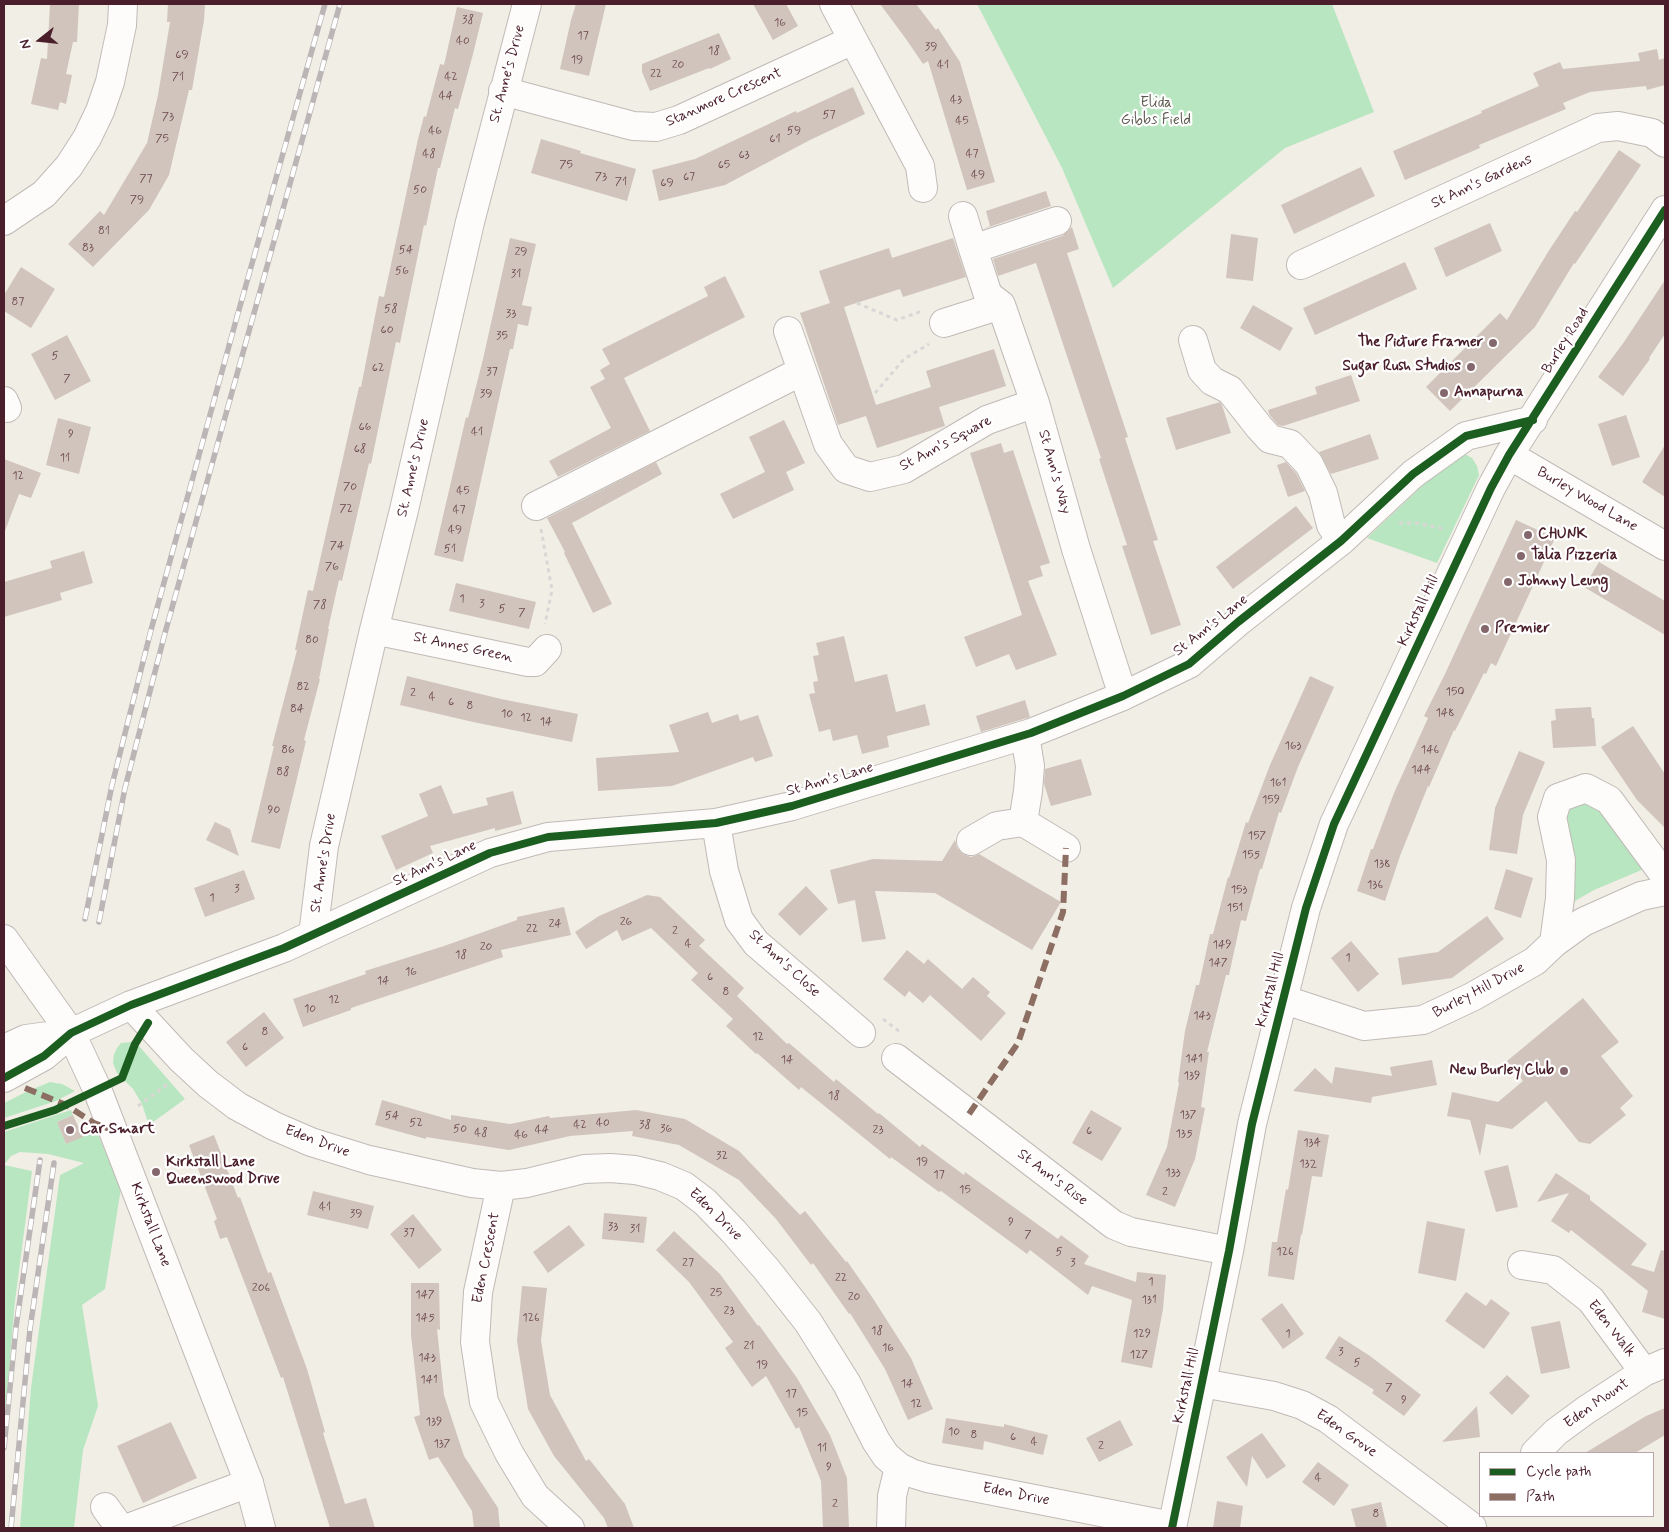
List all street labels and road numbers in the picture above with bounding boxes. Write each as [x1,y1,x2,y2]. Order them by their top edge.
street label: St. Anne's Drive [486,23,530,125]
street label: Stanmore Crescent [663,64,785,132]
street label: St Ann's Gardens [1429,151,1535,213]
street label: Burley Road [1539,305,1593,377]
street label: St Ann's Square [897,412,995,476]
street label: St. Anne's Drive [394,417,434,519]
street label: St Ann's Way [1033,428,1075,516]
street label: Burley Wood Lane [1533,464,1641,536]
street label: Kirkstall Hill [1395,572,1443,650]
street label: St Ann's Lane [1170,591,1252,661]
street label: St Annes Green [411,629,515,667]
street label: St Ann's Lane [784,759,876,801]
street label: St. Anne's Drive [307,812,341,914]
street label: St Ann's Lane [390,837,480,891]
street label: St Ann's Close [745,926,823,1002]
street label: Kirkstall Hill [1253,951,1289,1029]
street label: Burley Hill Drive [1430,959,1528,1023]
street label: Eden Drive [282,1122,352,1162]
street label: St Ann's Rise [1013,1146,1091,1210]
street label: Kirkstall Lane [126,1180,174,1270]
street label: Eden Drive [684,1185,746,1245]
street label: Eden Crescent [469,1211,505,1305]
street label: Eden Walk [1583,1297,1639,1361]
street label: Kirkstall Hill [1170,1347,1204,1425]
street label: Eden Mount [1561,1375,1633,1433]
street label: Eden Grove [1312,1406,1380,1462]
street label: Eden Drive [981,1480,1051,1510]

